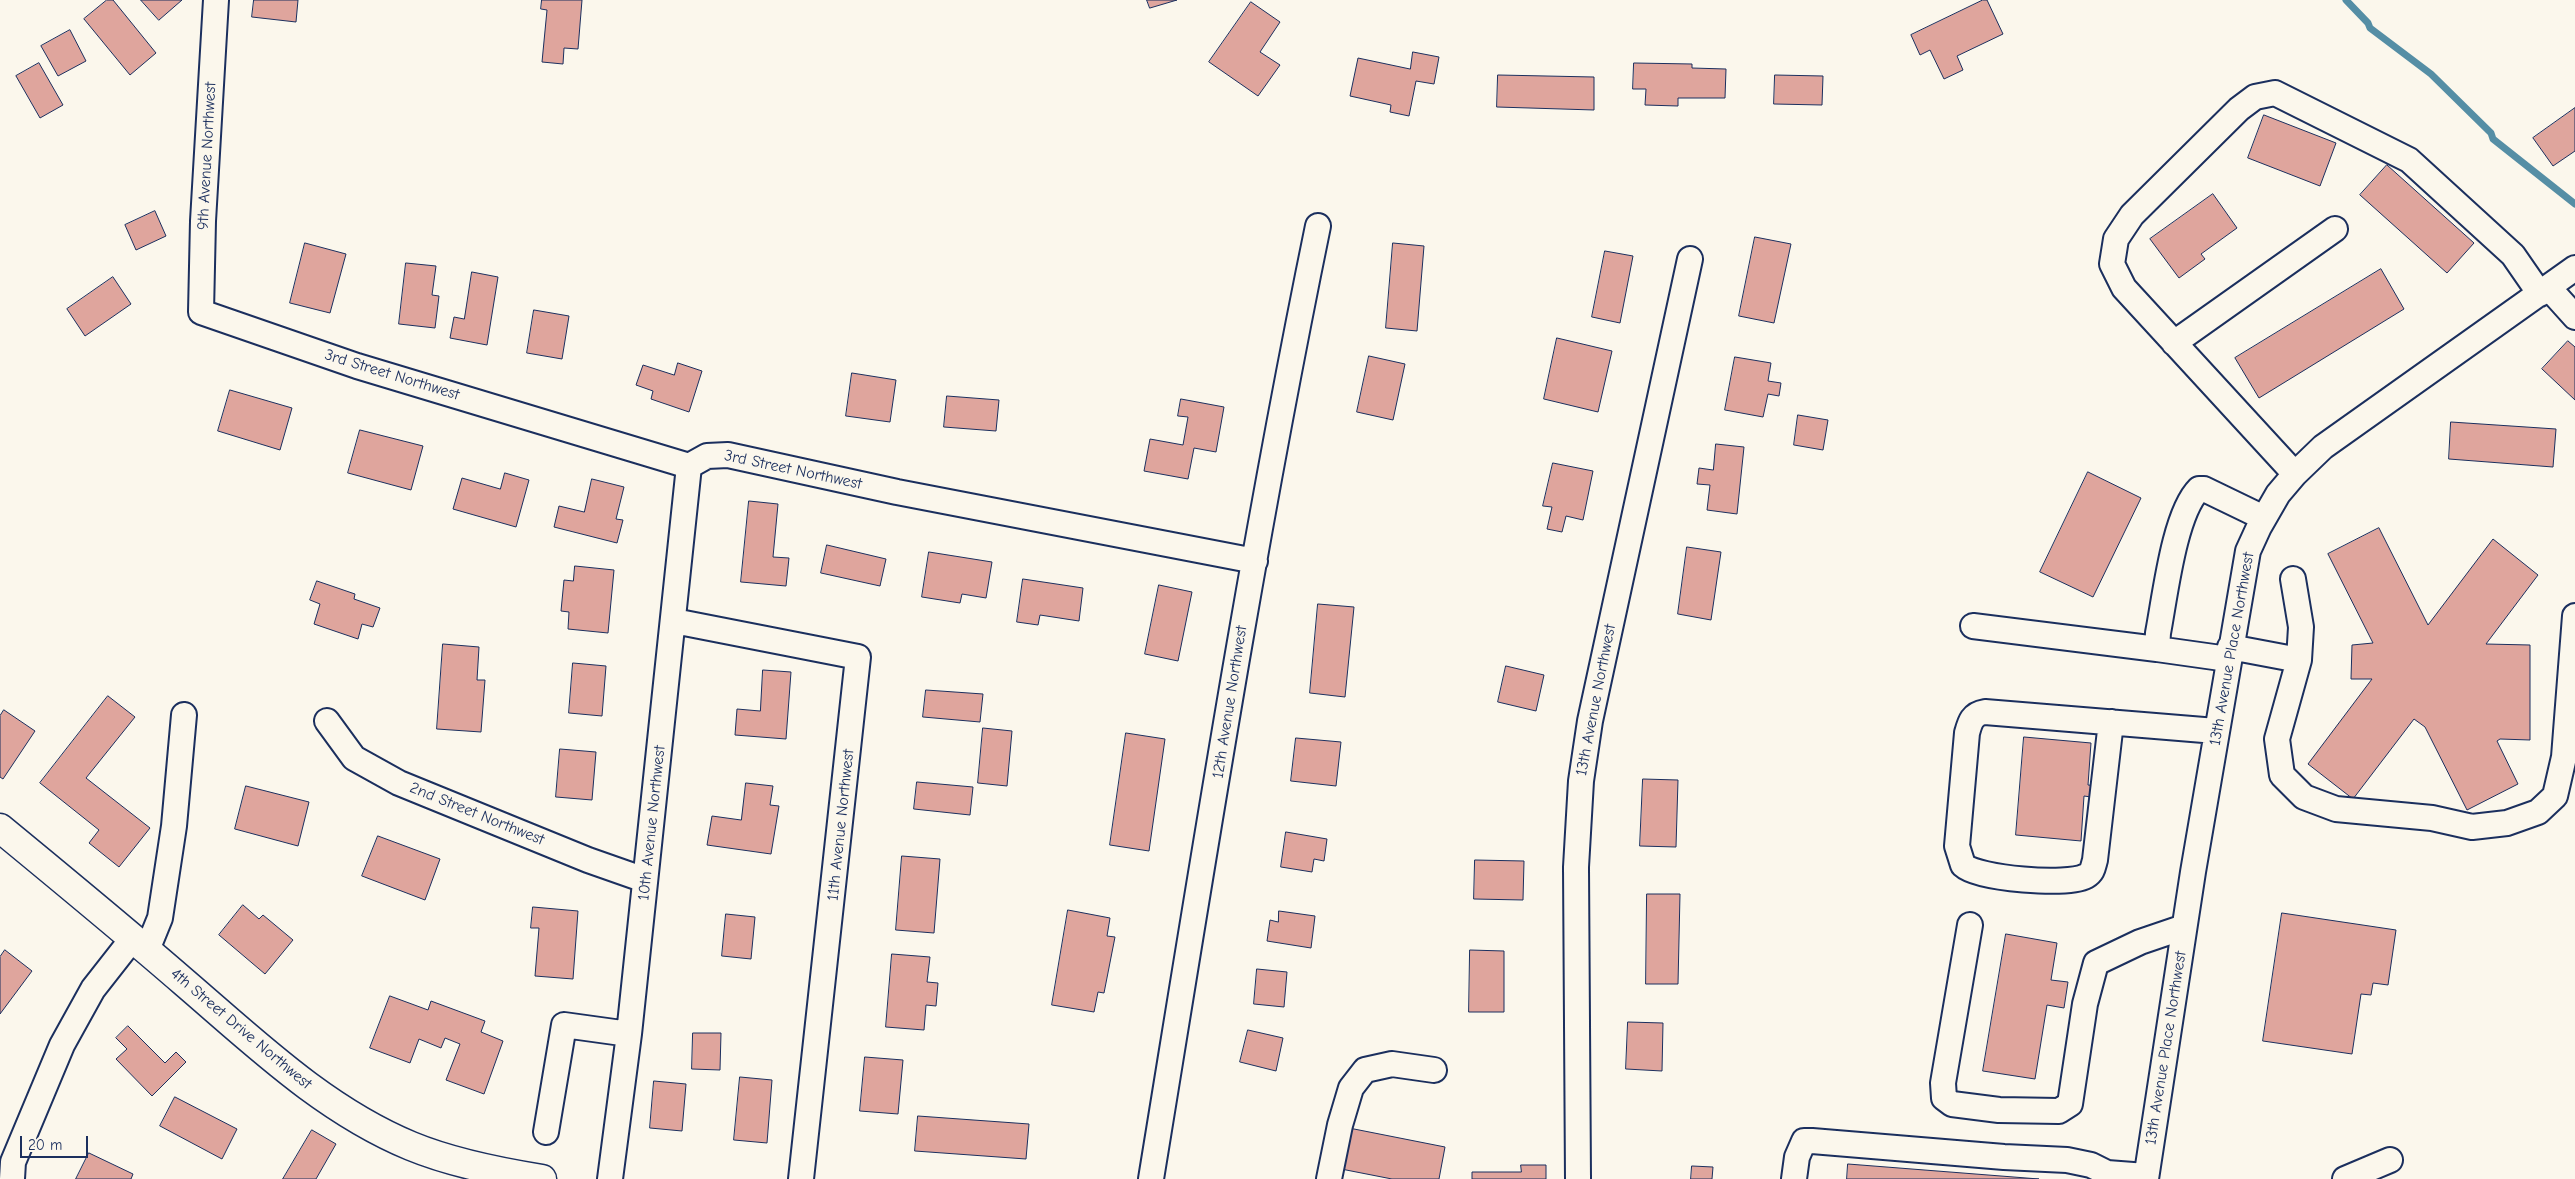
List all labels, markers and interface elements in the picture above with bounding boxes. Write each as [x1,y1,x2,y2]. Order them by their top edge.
street label: 9th Avenue Northwest [194,82,220,230]
street label: 3rd Street Northwest [322,345,462,405]
street label: 3rd Street Northwest [722,446,864,494]
street label: 13th Avenue Place Northwest [2206,551,2258,747]
street label: 13th Avenue Northwest [1572,623,1620,777]
street label: 12th Avenue Northwest [1208,624,1252,780]
street label: 10th Avenue Northwest [634,745,670,901]
street label: 11th Avenue Northwest [823,748,859,902]
street label: 2nd Street Northwest [407,778,547,850]
street label: 13th Avenue Place Northwest [2141,950,2191,1146]
street label: 4th Street Drive Northwest [166,964,316,1094]
scale bar [22,1126,90,1158]
text: 20 m [28,1136,62,1154]

